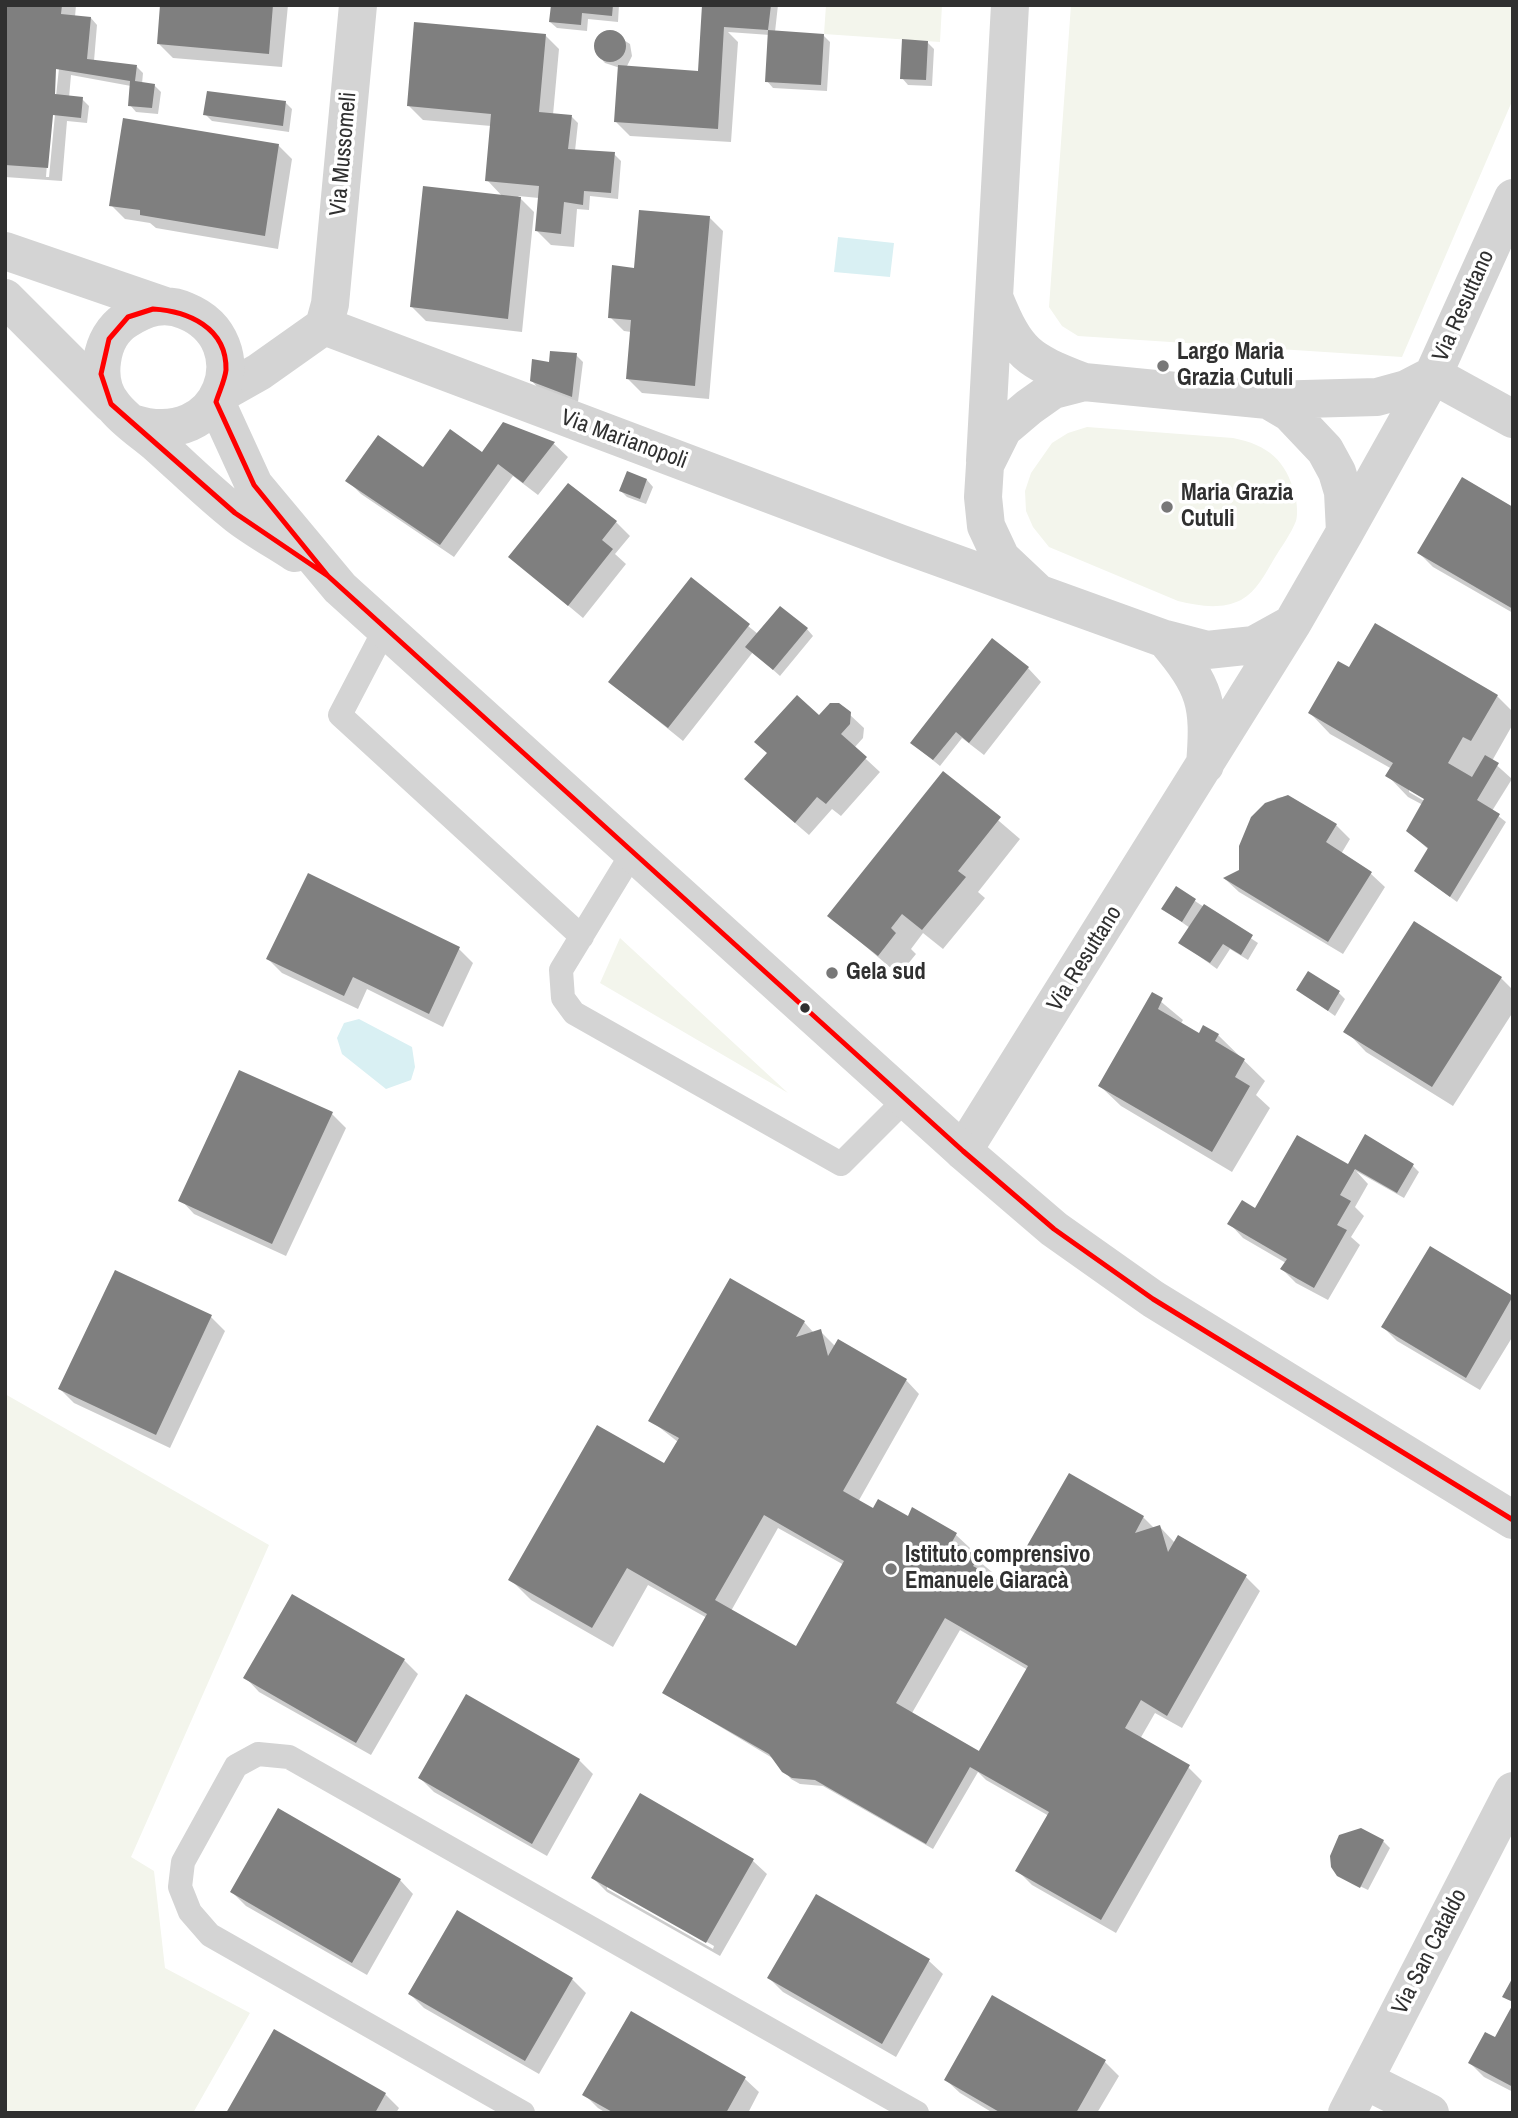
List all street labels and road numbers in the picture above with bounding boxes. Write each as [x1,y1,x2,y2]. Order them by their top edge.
street label: Via Mussomeli [325,91,363,217]
street label: Via Resuttano [1427,246,1501,366]
street label: Via Marianopoli [557,404,691,476]
street label: Via Resuttano [1042,901,1128,1017]
street label: Via San Cataldo [1387,1885,1473,2019]

